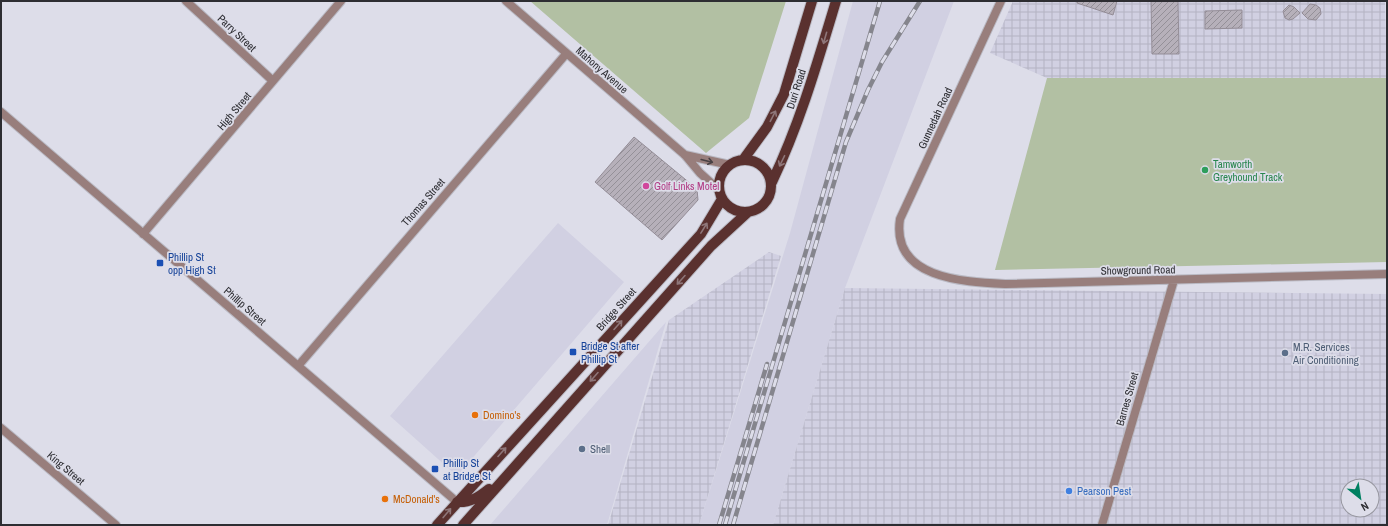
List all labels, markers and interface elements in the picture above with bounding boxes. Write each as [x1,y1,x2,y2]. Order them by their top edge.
street label: Parry Street [215,11,260,55]
one-way arrow [821,32,828,45]
street label: Mahony Avenue [573,44,631,96]
street label: Duri Road [783,67,809,111]
street label: Gunnedah Road [915,85,955,151]
street label: High Street [214,89,254,133]
one-way arrow [769,110,777,122]
one-way arrow [778,155,785,167]
place label: Tamworth Greyhound Track [1213,157,1283,184]
one-way arrow [700,158,713,165]
marker: Tamworth Greyhound Track [1200,165,1210,175]
street label: Thomas Street [398,175,448,229]
place label: Golf Links Motel [654,179,719,193]
marker: Golf Links Motel [641,181,651,191]
one-way arrow [700,223,708,234]
place label: Phillip St opp High St [168,250,216,277]
marker: Phillip St opp High St [155,258,165,268]
street label: Showground Road [1101,262,1175,278]
one-way arrow [677,274,686,284]
street label: Phillip Street [221,284,269,329]
street label: Bridge Street [593,284,639,333]
one-way arrow [613,320,622,330]
place label: Bridge St after Phillip St [581,339,639,366]
place label: M.R. Services Air Conditioning [1292,340,1359,367]
marker: Bridge St after Phillip St [568,347,578,357]
marker: M.R. Services Air Conditioning [1280,348,1290,358]
street label: Barnes Street [1113,370,1141,427]
one-way arrow [590,371,599,382]
place label: Domino's [483,408,521,422]
marker: Domino's [470,410,480,420]
place label: Shell [590,442,610,456]
marker: Shell [577,444,587,454]
one-way arrow [497,447,506,458]
street label: King Street [44,448,88,488]
place label: Phillip St at Bridge St [443,456,491,483]
marker: Phillip St at Bridge St [430,464,440,474]
north arrow [1340,478,1380,518]
place label: Pearson Pest [1077,484,1132,498]
marker: Pearson Pest [1064,486,1074,496]
place label: McDonald's [393,492,440,506]
marker: McDonald's [380,494,390,504]
text: N [1359,499,1371,514]
one-way arrow [442,508,451,519]

